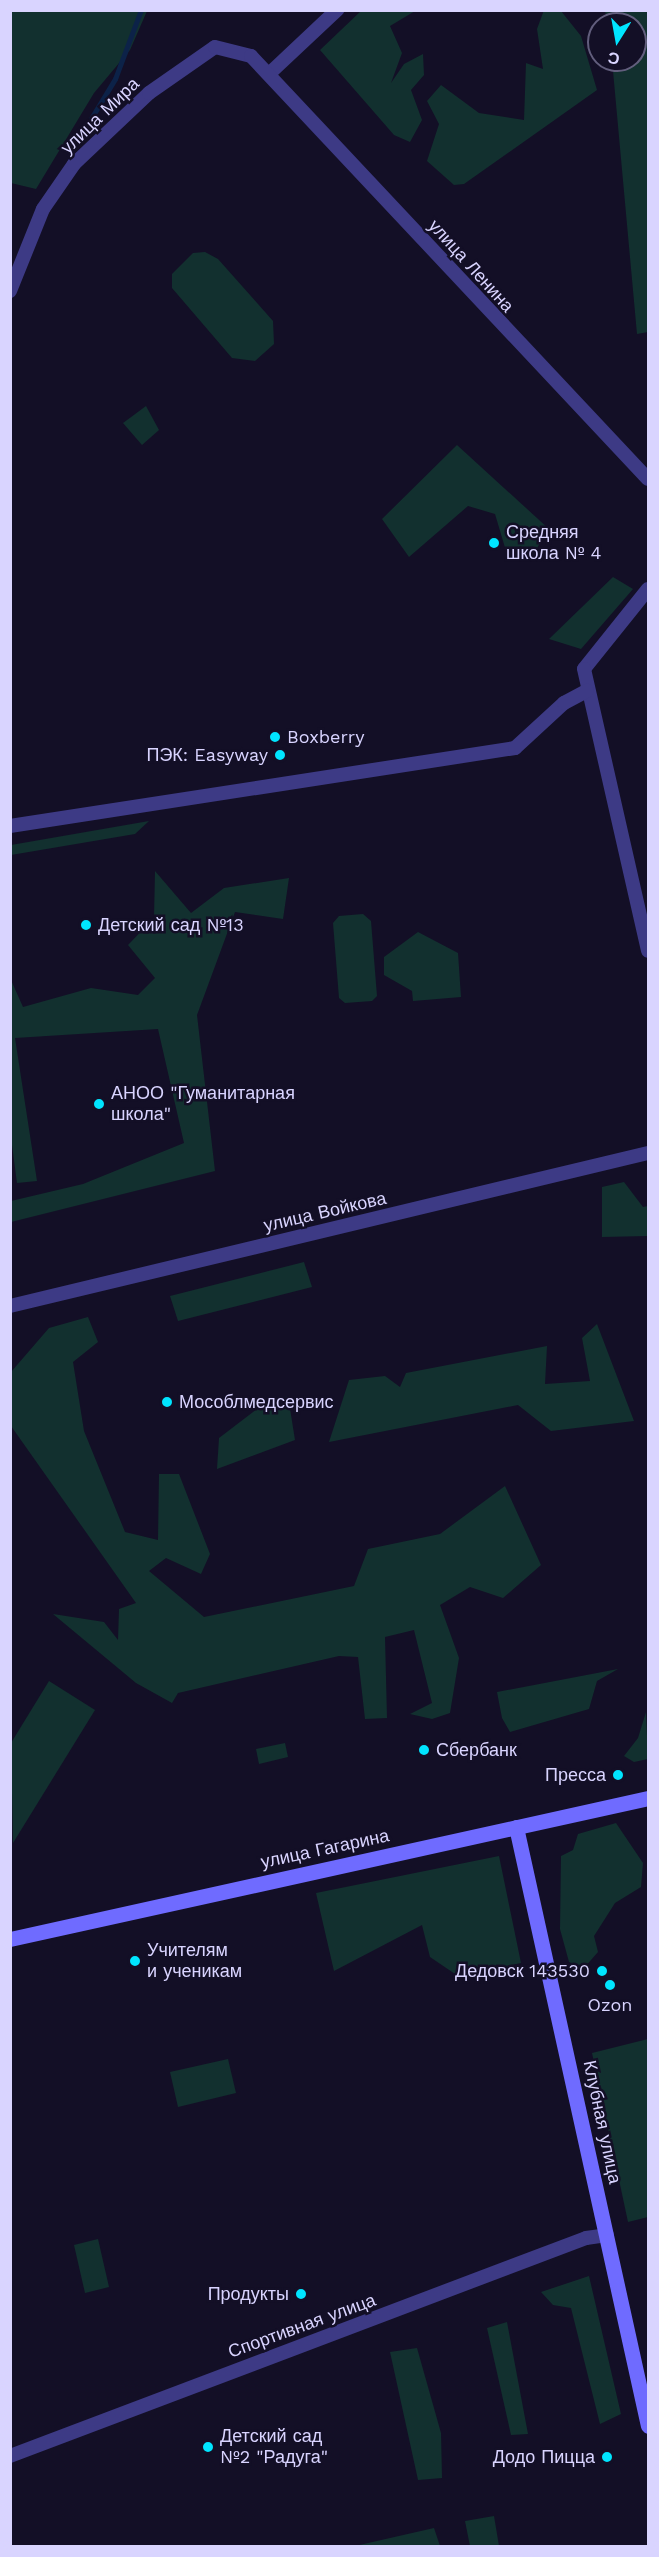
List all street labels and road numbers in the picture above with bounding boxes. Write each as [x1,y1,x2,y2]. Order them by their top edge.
street label: улица Мира [56,73,144,159]
street label: улица Ленина [424,215,518,317]
street label: улица Войкова [262,1187,388,1237]
street label: улица Гагарина [259,1825,391,1873]
street label: Клубная улица [578,2058,626,2186]
street label: Спортивная улица [225,2289,379,2363]

